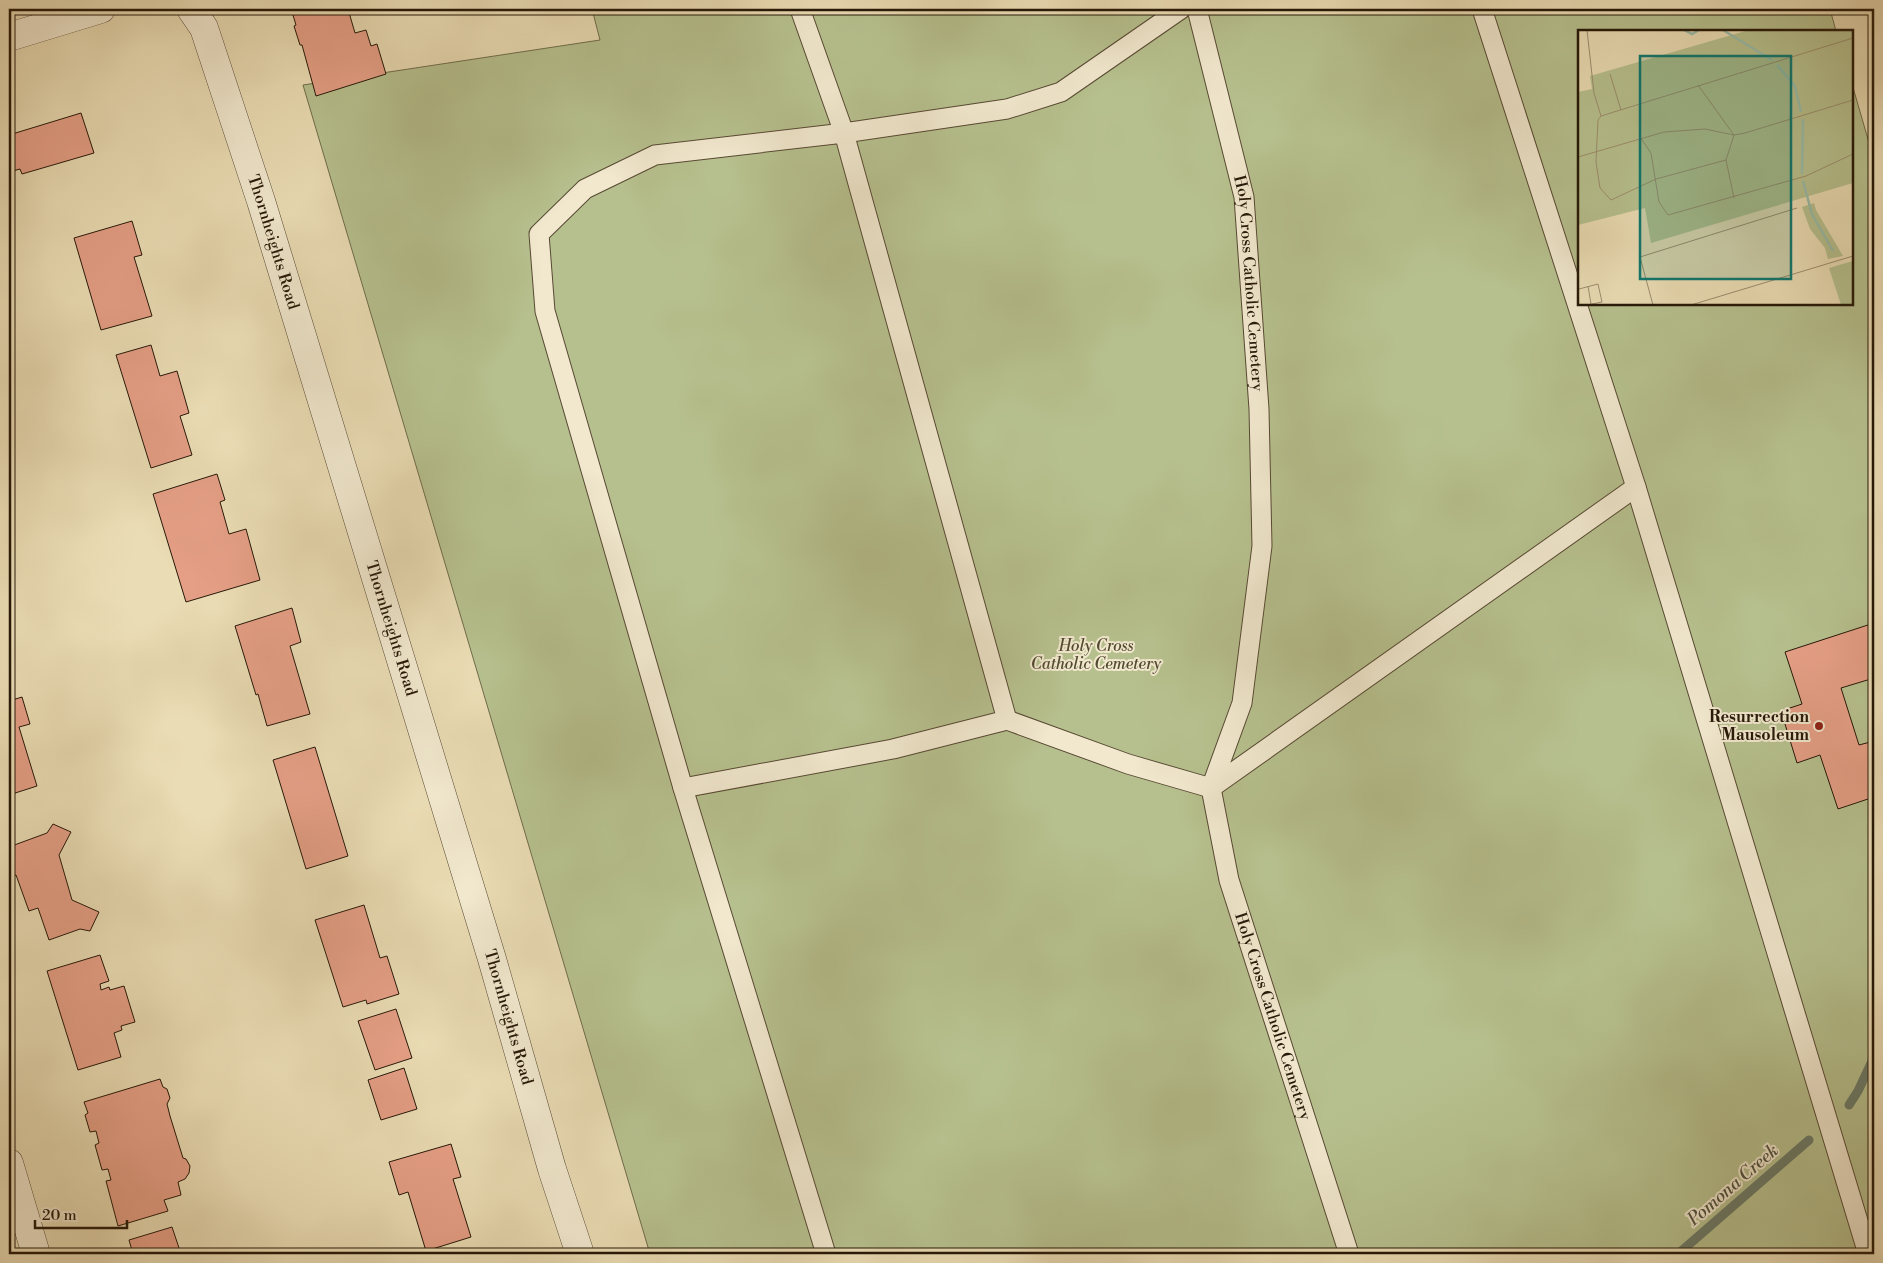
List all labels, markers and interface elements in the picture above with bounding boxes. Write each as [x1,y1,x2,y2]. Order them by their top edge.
inset map [1578,30,1853,305]
street label: Thornheights Road [243,172,303,312]
street label: Holy Cross Catholic Cemetery [1229,173,1268,392]
street label: Thornheights Road [361,558,421,698]
park label: Holy Cross Catholic Cemetery [1031,636,1162,674]
place label: Resurrection Mausoleum [1709,707,1809,745]
marker: Resurrection Mausoleum [1813,720,1825,732]
street label: Holy Cross Catholic Cemetery [1230,910,1315,1123]
street label: Thornheights Road [480,947,537,1087]
water label: Pomona Creek [1682,1139,1783,1232]
scale bar [35,1198,128,1230]
text: 20 m [42,1206,77,1225]

